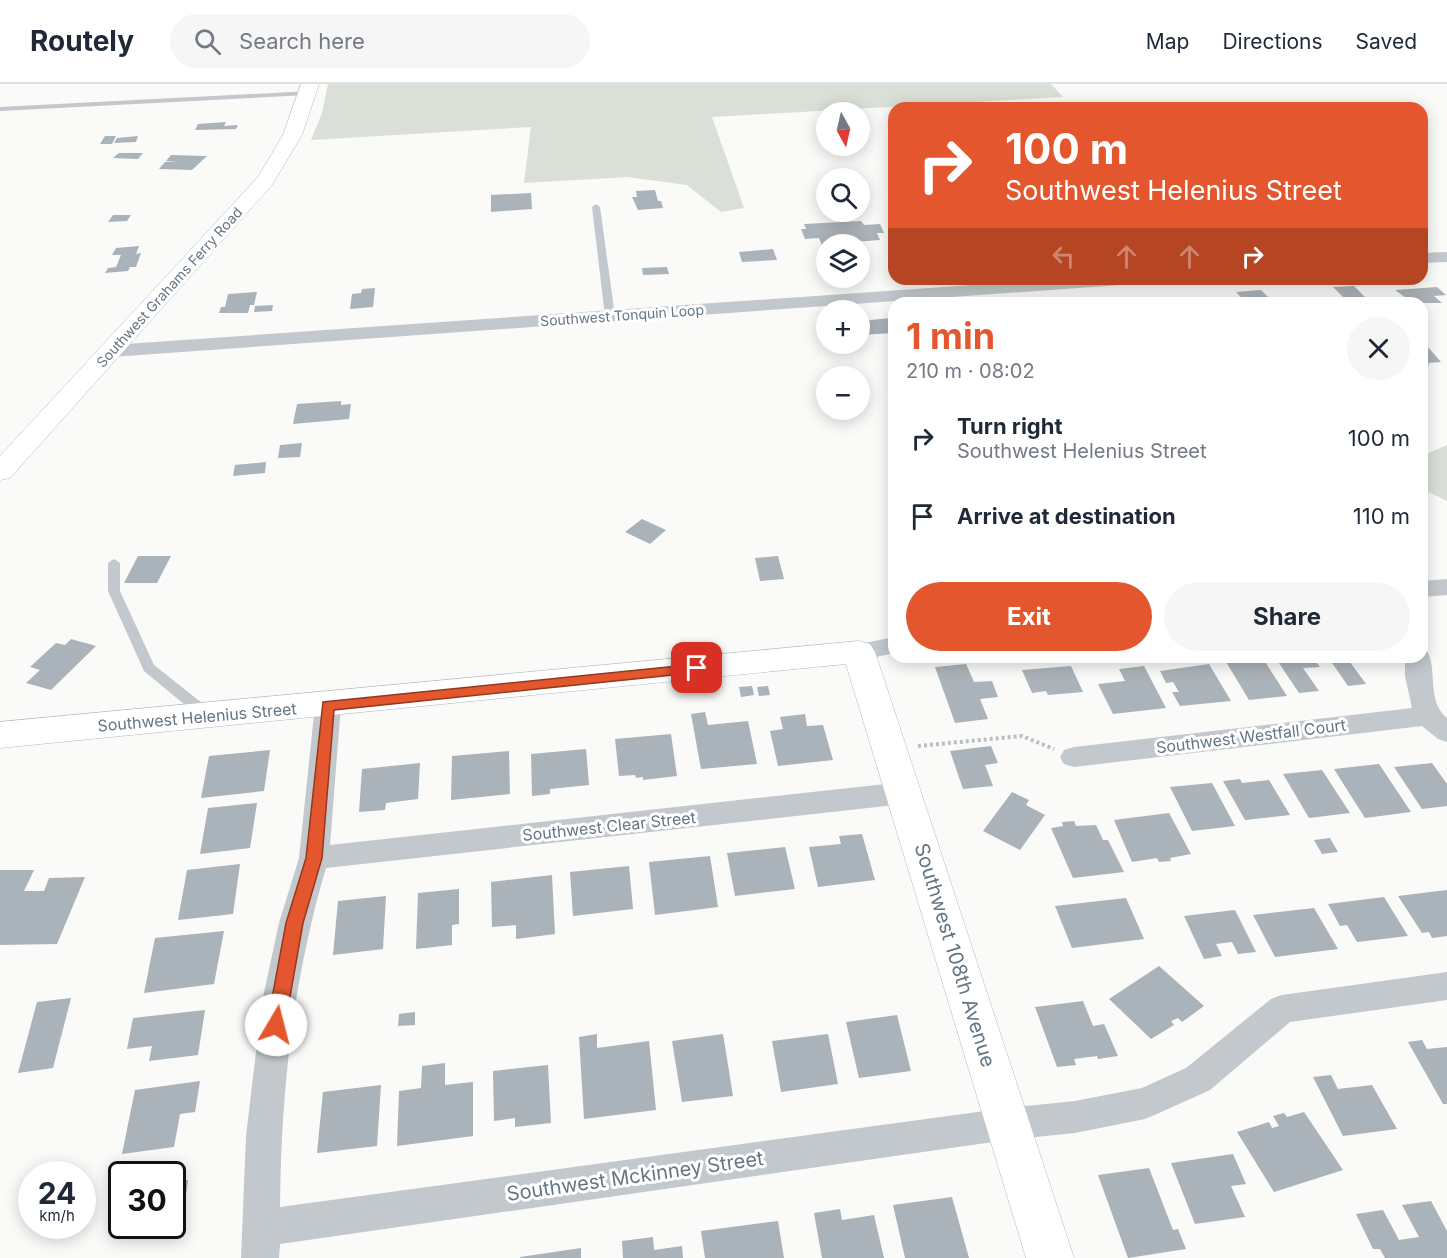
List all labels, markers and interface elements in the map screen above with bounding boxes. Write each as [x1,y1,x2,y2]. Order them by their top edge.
search box [170,14,590,68]
text: Routely [30,24,134,58]
icon: search [191,25,224,58]
text: Search here [239,28,365,54]
text: Map [1146,29,1189,54]
text: Directions [1222,29,1323,54]
text: Saved [1356,29,1417,54]
north arrow [816,102,870,156]
map controls [816,102,870,420]
text: 100 m [1005,123,1128,174]
icon: right [906,126,984,204]
button: search [816,168,870,222]
text: Southwest Helenius Street [1005,174,1342,207]
street label: Southwest Grahams Ferry Road [93,203,245,371]
button: layers [816,234,870,288]
icon: left [1047,240,1080,273]
icon: ahead [1110,240,1143,273]
icon: ahead [1173,240,1206,273]
icon: right [1236,240,1269,273]
button: + [816,300,870,354]
street label: Southwest Tonquin Loop [540,301,704,329]
text: 1 min [906,314,995,358]
button: close [1347,317,1410,380]
text: 210 m · 08:02 [906,359,1035,383]
button: − [816,366,870,420]
text: Turn right [957,413,1063,439]
icon: right [906,422,939,455]
text: 100 m [1348,425,1410,451]
text: Southwest Helenius Street [957,439,1207,463]
icon: arrive [906,500,939,533]
text: Arrive at destination [957,503,1176,529]
text: 110 m [1353,503,1410,529]
button: Exit [906,582,1152,651]
button: Share [1164,582,1410,651]
pin [671,642,722,693]
icon: arrive [680,651,713,684]
street label: Southwest Helenius Street [97,698,297,736]
street label: Southwest Westfall Court [1155,714,1347,758]
street label: Southwest Clear Street [521,807,697,845]
street label: Southwest 108th Avenue [909,840,1001,1070]
position arrow [244,993,308,1057]
street label: Southwest Mckinney Street [505,1146,765,1206]
speed limit sign: 30 [108,1161,186,1239]
text: 24 [38,1175,76,1211]
text: km/h [39,1206,75,1225]

